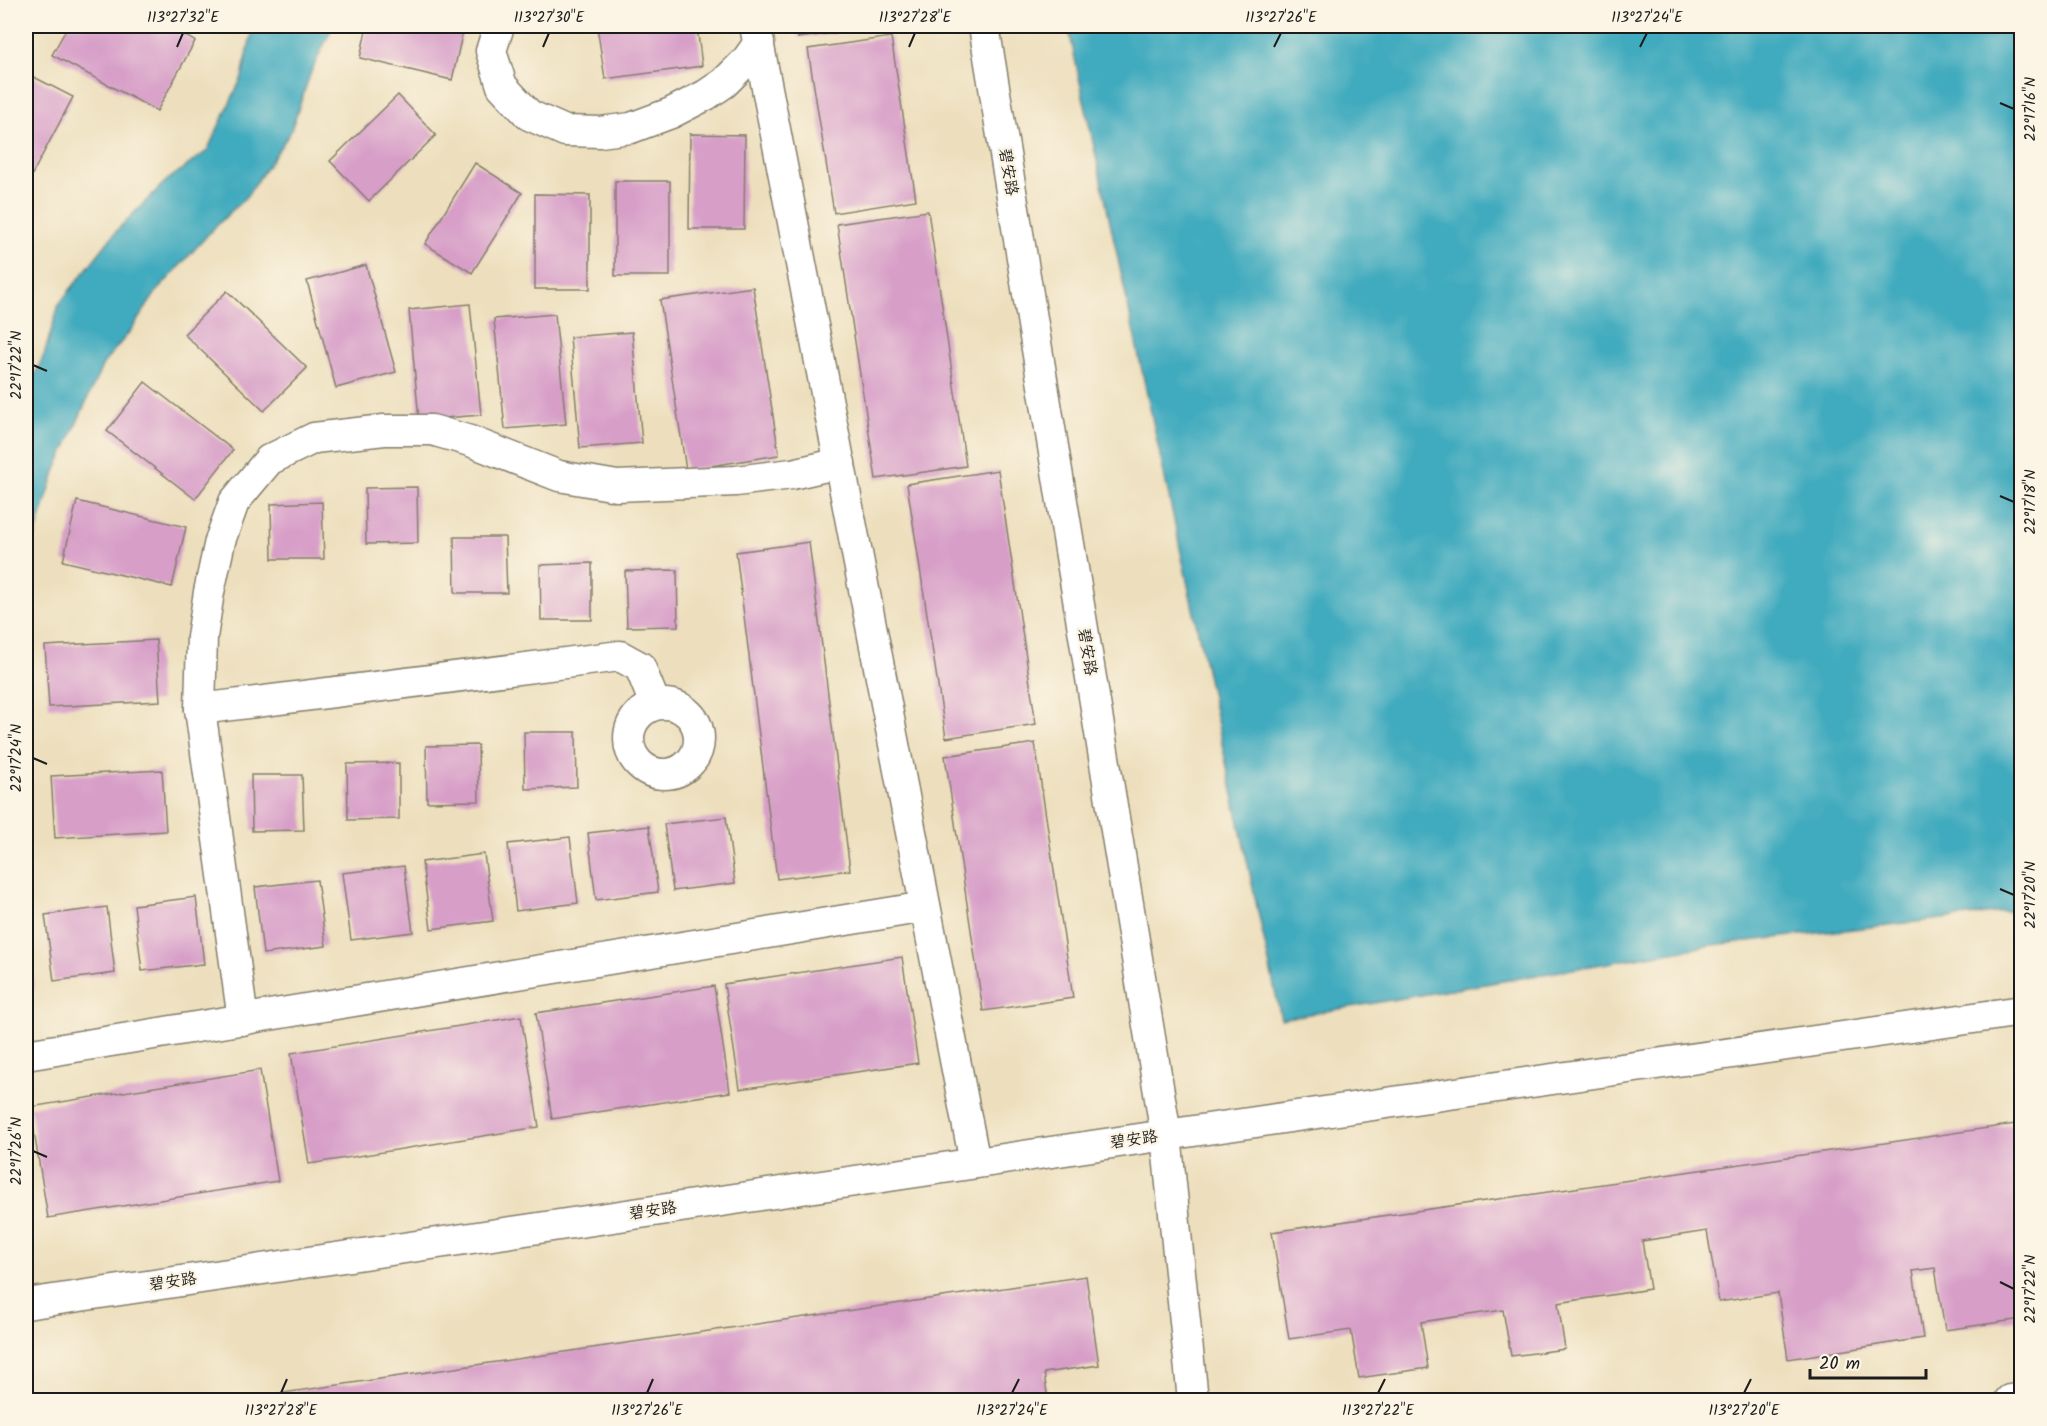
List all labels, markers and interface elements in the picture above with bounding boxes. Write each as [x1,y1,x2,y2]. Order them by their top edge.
text: 113°27'32"E [147,6,220,30]
text: 113°27'30"E [514,6,586,30]
text: 113°27'28"E [879,6,952,30]
text: 113°27'26"E [1245,6,1318,30]
text: 113°27'24"E [1611,6,1684,30]
text: 22°17'16"N [2019,77,2043,141]
street label: 碧安路 [992,146,1024,198]
text: 22°17'22"N [5,331,29,399]
text: 22°17'18"N [2019,469,2043,535]
street label: 碧安路 [1071,626,1103,678]
text: 22°17'24"N [5,724,29,792]
text: 22°17'20"N [2019,861,2043,929]
text: 22°17'26"N [5,1117,29,1185]
street label: 碧安路 [1108,1124,1160,1156]
street label: 碧安路 [627,1195,679,1227]
text: 22°17'22"N [2019,1255,2043,1323]
street label: 碧安路 [147,1266,199,1298]
scale bar [1810,1342,1926,1380]
text: 20 m [1819,1350,1860,1379]
text: 113°27'28"E [245,1399,318,1423]
text: 113°27'26"E [611,1399,684,1423]
text: 113°27'24"E [976,1399,1049,1423]
text: 113°27'22"E [1342,1399,1415,1423]
text: 113°27'20"E [1709,1399,1781,1423]

